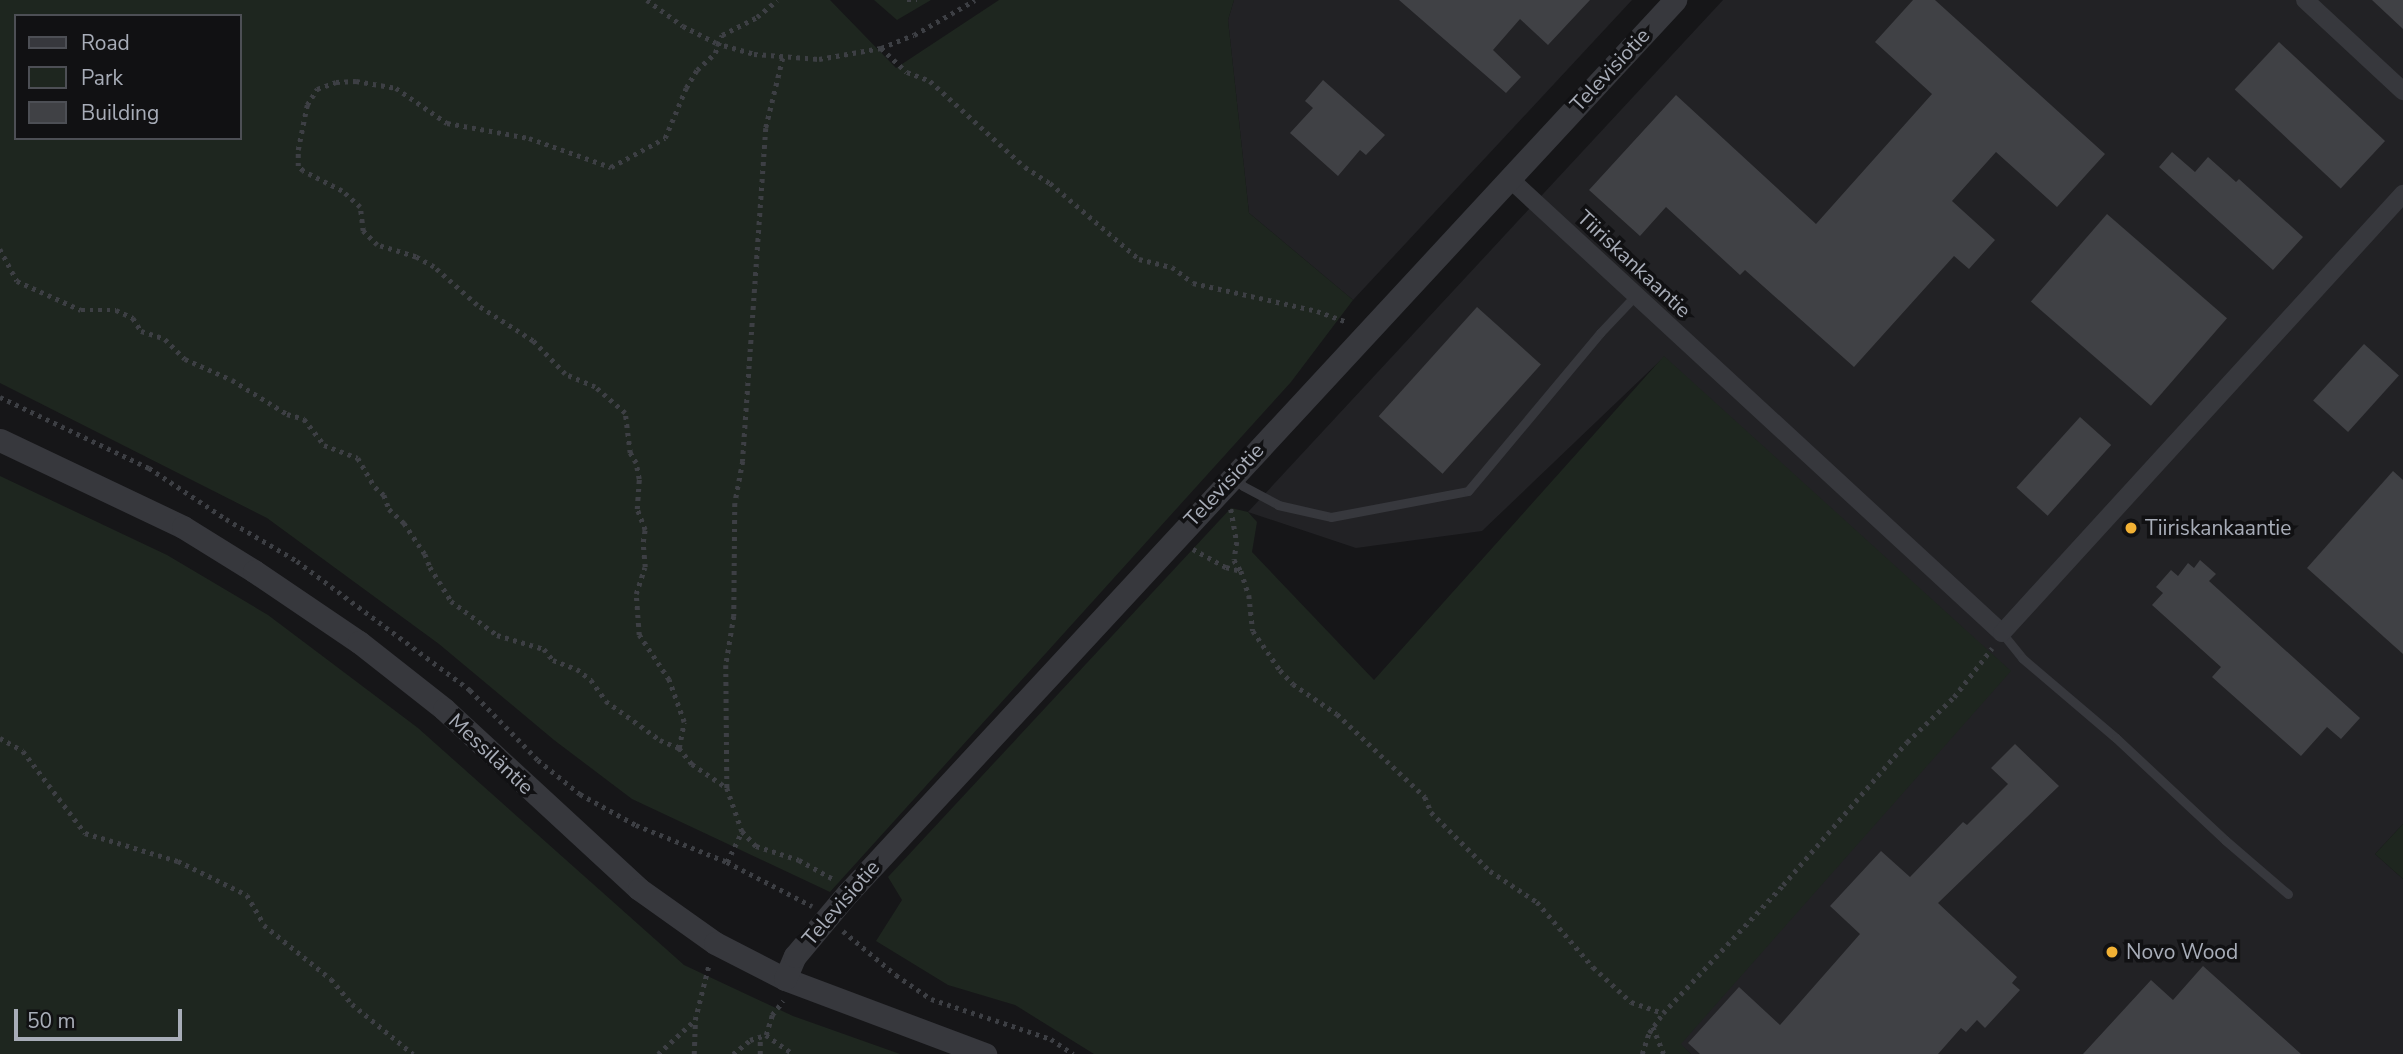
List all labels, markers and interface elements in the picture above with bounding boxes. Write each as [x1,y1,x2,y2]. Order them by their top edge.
legend [14,14,242,140]
street label: Televisiotie [1565,23,1655,117]
text: Road [81,29,130,57]
text: Park [81,64,123,92]
text: Building [81,99,159,127]
street label: Tiiriskankaantie [1572,205,1696,323]
street label: Televisiotie [1179,438,1269,532]
place label: Tiiriskankaantie [2145,515,2291,541]
marker: Tiiriskankaantie [2123,520,2139,536]
street label: Messiläntie [443,708,539,800]
street label: Televisiotie [797,855,885,951]
place label: Novo Wood [2126,939,2238,965]
marker: Novo Wood [2104,944,2120,960]
scale bar [18,995,186,1038]
text: 50 m [27,1007,76,1035]

